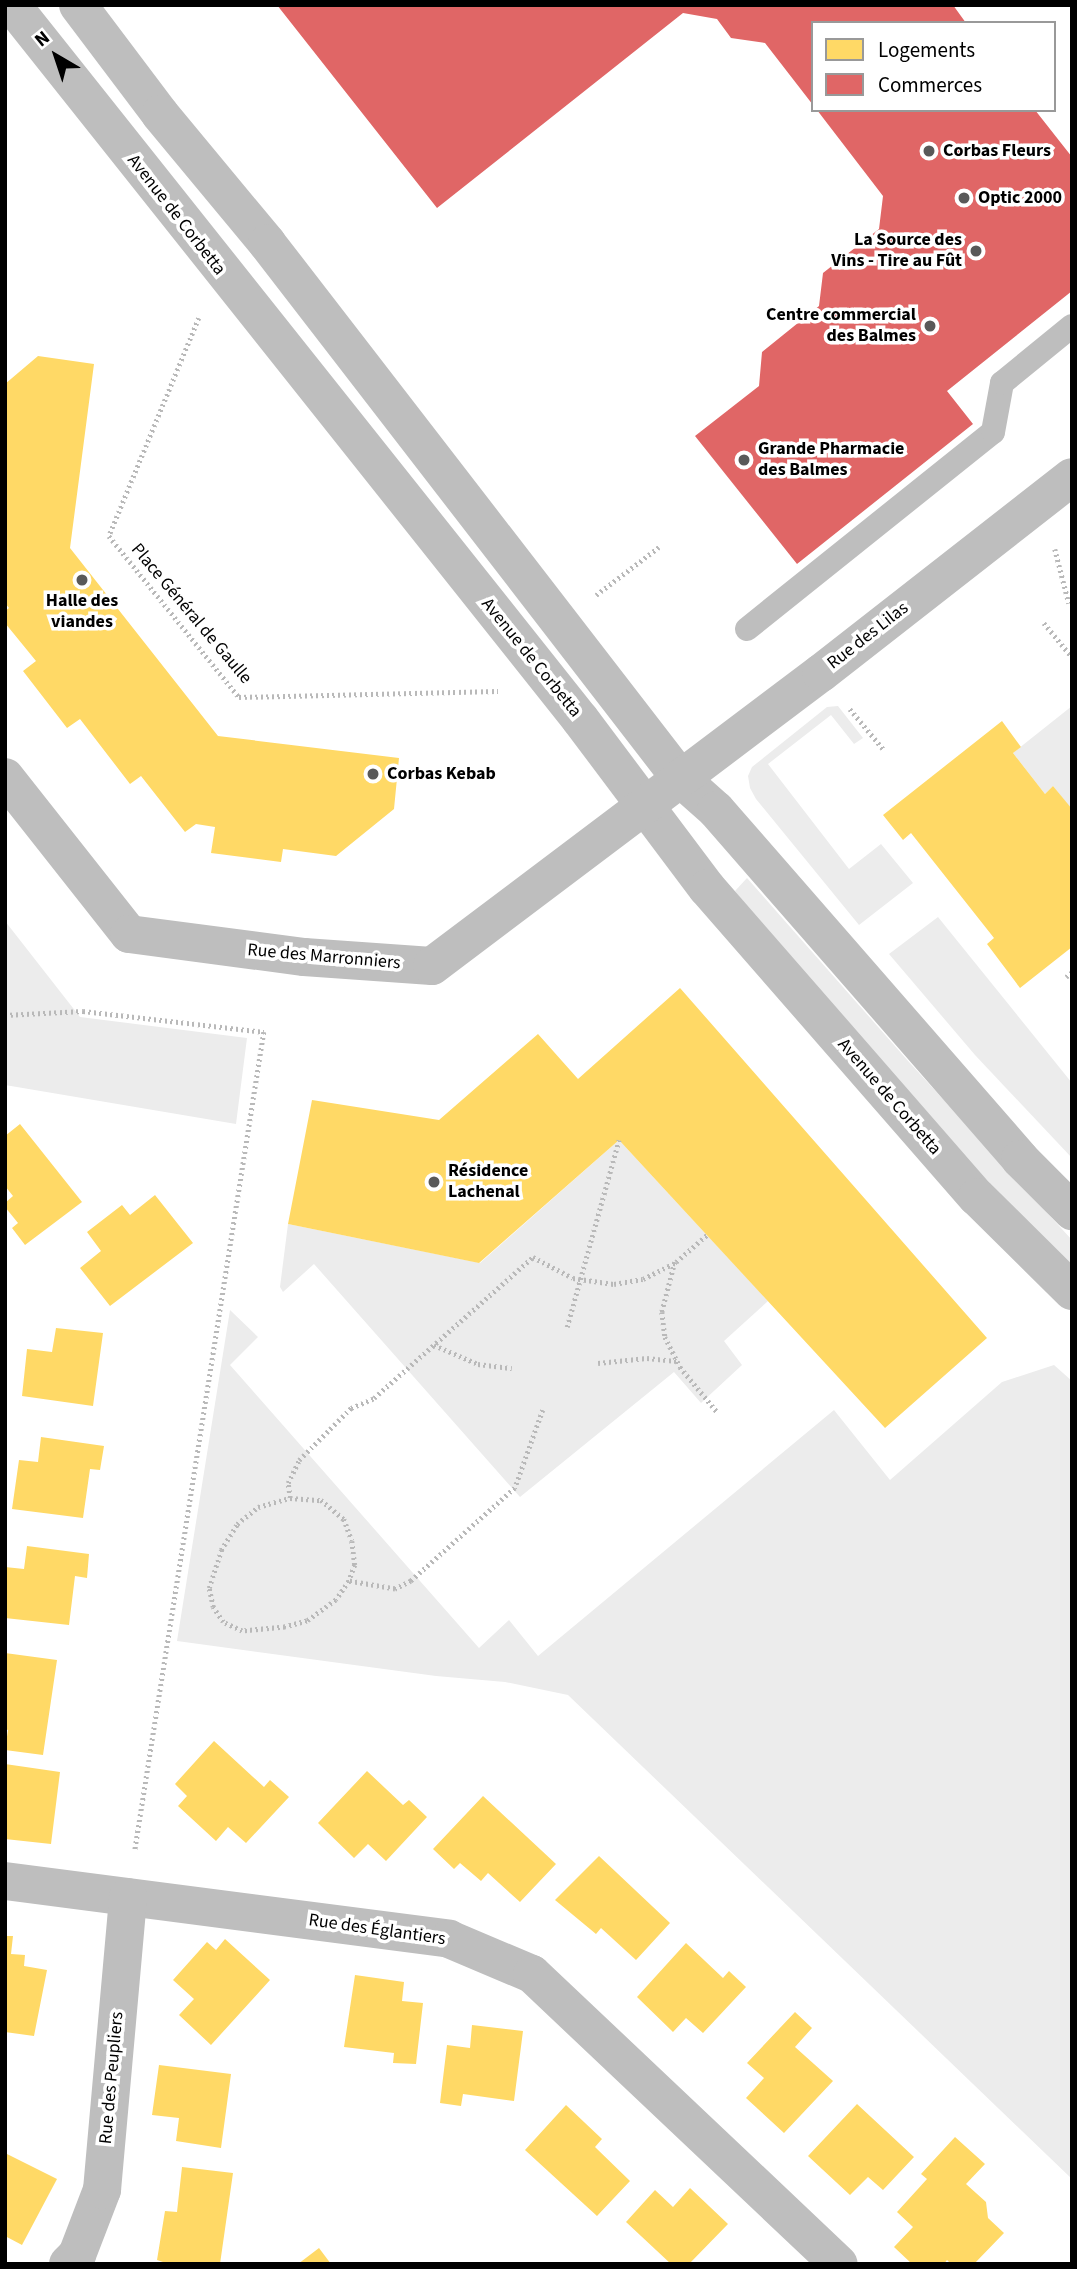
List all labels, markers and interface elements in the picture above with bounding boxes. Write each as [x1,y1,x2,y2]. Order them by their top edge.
north arrow [21,21,91,91]
legend [811,21,1056,112]
text: N [29,25,56,54]
text: Logements [878,35,975,65]
text: Commerces [878,70,982,100]
place label: Corbas Fleurs [943,140,1051,162]
marker: Corbas Fleurs [921,143,937,159]
street label: Avenue de Corbetta [122,150,230,280]
place label: Optic 2000 [978,187,1062,209]
marker: Optic 2000 [956,190,972,206]
place label: La Source des Vins - Tire au Fût [831,230,962,272]
marker: La Source des Vins - Tire au Fût [968,243,984,259]
place label: Centre commercial des Balmes [766,305,916,348]
marker: Centre commercial des Balmes [922,318,938,334]
place label: Grande Pharmacie des Balmes [758,439,904,482]
marker: Grande Pharmacie des Balmes [736,452,752,468]
street label: Place Général de Gaulle [126,539,256,689]
marker: Halle des viandes [74,572,90,588]
place label: Halle des viandes [46,591,118,634]
street label: Avenue de Corbetta [476,594,586,722]
street label: Rue des Lilas [823,598,913,674]
place label: Corbas Kebab [387,763,496,785]
marker: Corbas Kebab [365,766,381,782]
street label: Rue des Marronniers [247,940,401,974]
street label: Avenue de Corbetta [833,1034,945,1160]
place label: Résidence Lachenal [448,1161,528,1204]
marker: Résidence Lachenal [426,1174,442,1190]
street label: Rue des Églantiers [307,1910,447,1950]
street label: Rue des Peupliers [95,2011,129,2145]

